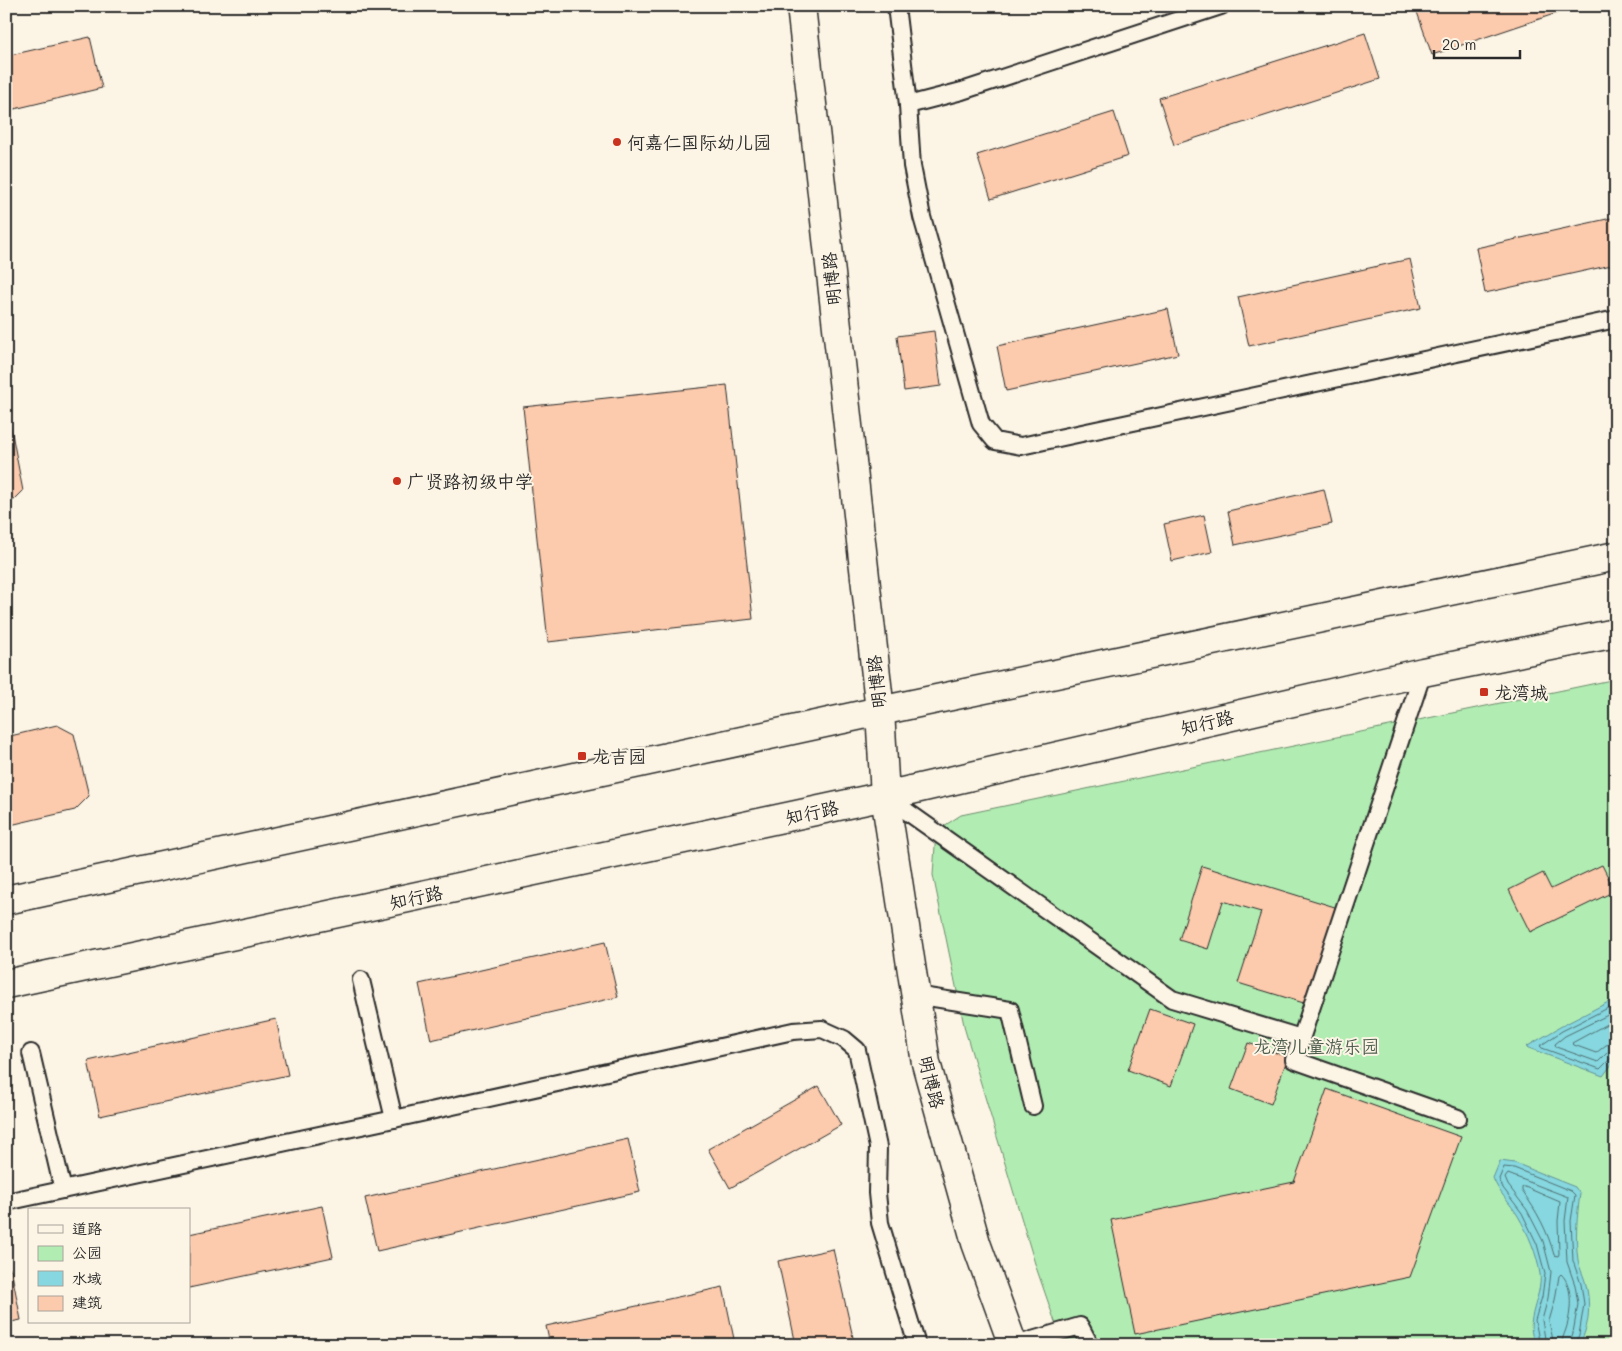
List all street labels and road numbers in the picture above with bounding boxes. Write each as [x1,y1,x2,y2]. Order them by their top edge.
street label: 明博路 [816,251,846,307]
street label: 明博路 [861,654,891,710]
street label: 知行路 [1178,704,1236,740]
street label: 知行路 [783,795,841,829]
street label: 知行路 [387,880,445,914]
street label: 明博路 [914,1053,950,1111]

